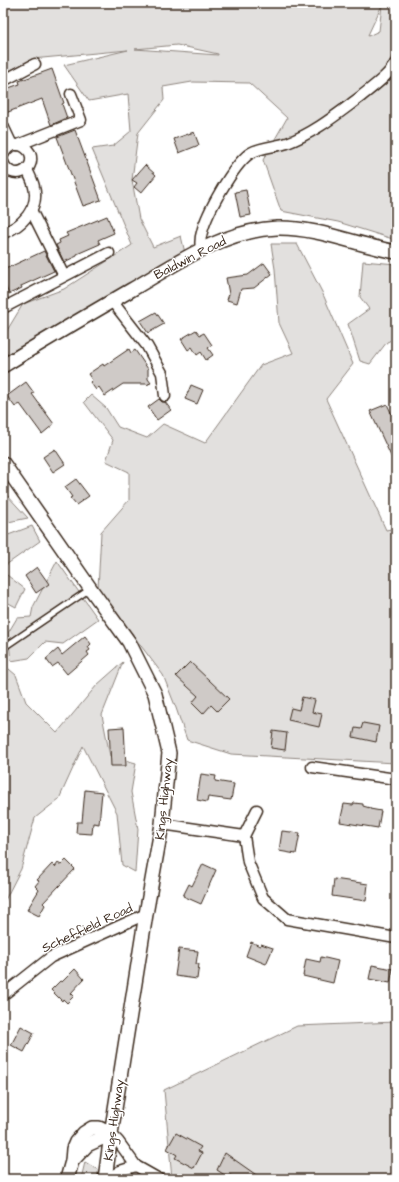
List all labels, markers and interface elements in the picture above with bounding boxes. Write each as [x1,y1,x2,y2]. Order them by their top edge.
street label: Baldwin Road [151,232,229,284]
street label: Kings Highway [151,757,178,841]
street label: Scheffield Road [39,899,136,957]
street label: Kings Highway [99,1078,130,1162]

